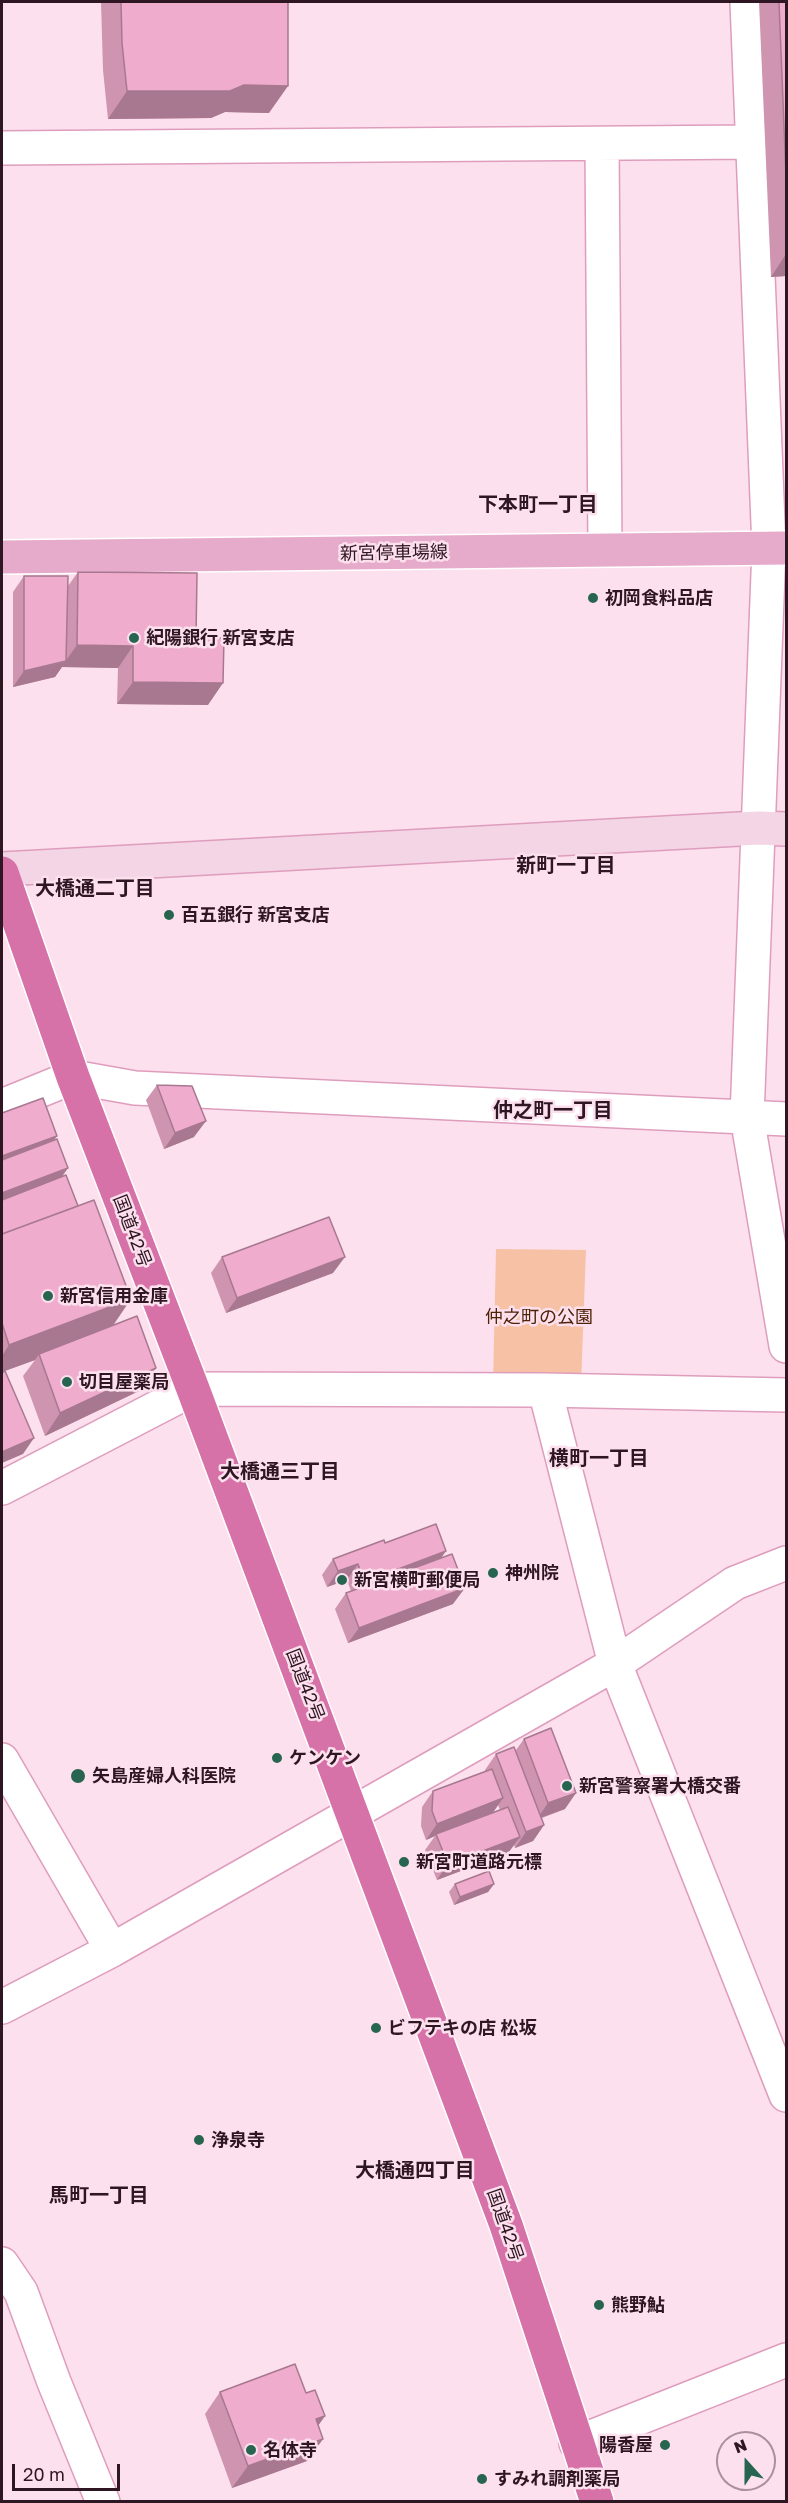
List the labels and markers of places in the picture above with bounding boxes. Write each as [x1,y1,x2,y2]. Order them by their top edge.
place label: 初岡食料品店 [605,587,713,609]
marker: 初岡食料品店 [586,591,600,605]
place label: 紀陽銀行 新宮支店 [146,627,294,649]
marker: 紀陽銀行 新宮支店 [127,631,141,645]
place label: 百五銀行 新宮支店 [181,904,329,926]
marker: 百五銀行 新宮支店 [162,908,176,922]
place label: 新宮信用金庫 [60,1285,168,1307]
marker: 新宮信用金庫 [41,1289,55,1303]
place label: 切目屋薬局 [79,1371,169,1393]
marker: 切目屋薬局 [60,1375,74,1389]
place label: 神州院 [505,1562,559,1584]
marker: 神州院 [486,1566,500,1580]
place label: 新宮横町郵便局 [354,1569,480,1591]
marker: 新宮横町郵便局 [335,1573,349,1587]
place label: ケンケン [289,1747,361,1769]
marker: ケンケン [270,1751,284,1765]
place label: 矢島産婦人科医院 [92,1765,236,1787]
marker: 矢島産婦人科医院 [69,1767,87,1785]
place label: 新宮警察署大橋交番 [579,1775,741,1797]
marker: 新宮警察署大橋交番 [560,1779,574,1793]
place label: 新宮町道路元標 [416,1851,542,1873]
marker: 新宮町道路元標 [397,1855,411,1869]
place label: ビフテキの店 松坂 [388,2017,536,2039]
marker: ビフテキの店 松坂 [369,2021,383,2035]
place label: 浄泉寺 [211,2129,265,2151]
marker: 浄泉寺 [192,2133,206,2147]
place label: 熊野鮎 [611,2294,665,2316]
marker: 熊野鮎 [592,2298,606,2312]
place label: 陽香屋 [599,2434,653,2456]
marker: 陽香屋 [658,2438,672,2452]
place label: 名体寺 [263,2439,317,2461]
marker: 名体寺 [244,2443,258,2457]
place label: すみれ調剤薬局 [494,2468,620,2490]
marker: すみれ調剤薬局 [475,2472,489,2486]

